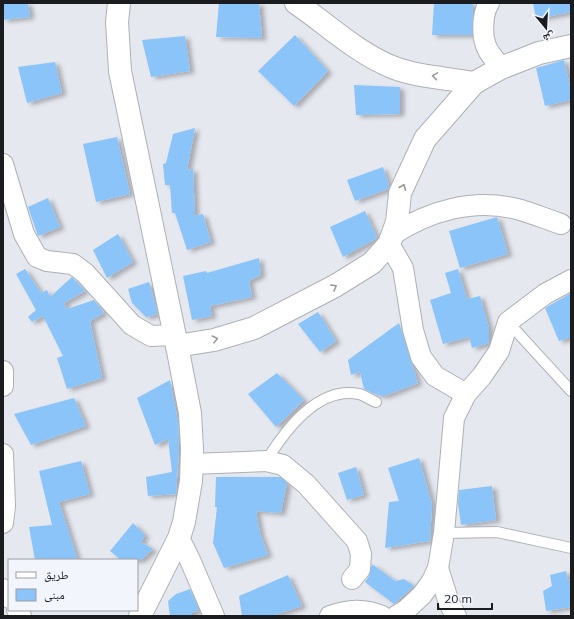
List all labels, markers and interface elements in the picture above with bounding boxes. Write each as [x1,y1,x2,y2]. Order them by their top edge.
north arrow [526,8,566,48]
text: ش [541,28,557,46]
one-way arrow [432,72,438,81]
one-way arrow [398,183,406,191]
one-way arrow [330,284,337,291]
one-way arrow [212,335,219,344]
legend [8,559,138,611]
text: طريق [44,567,69,582]
scale bar [438,585,492,611]
text: مبنى [44,587,65,602]
text: 20 m [444,591,472,606]

